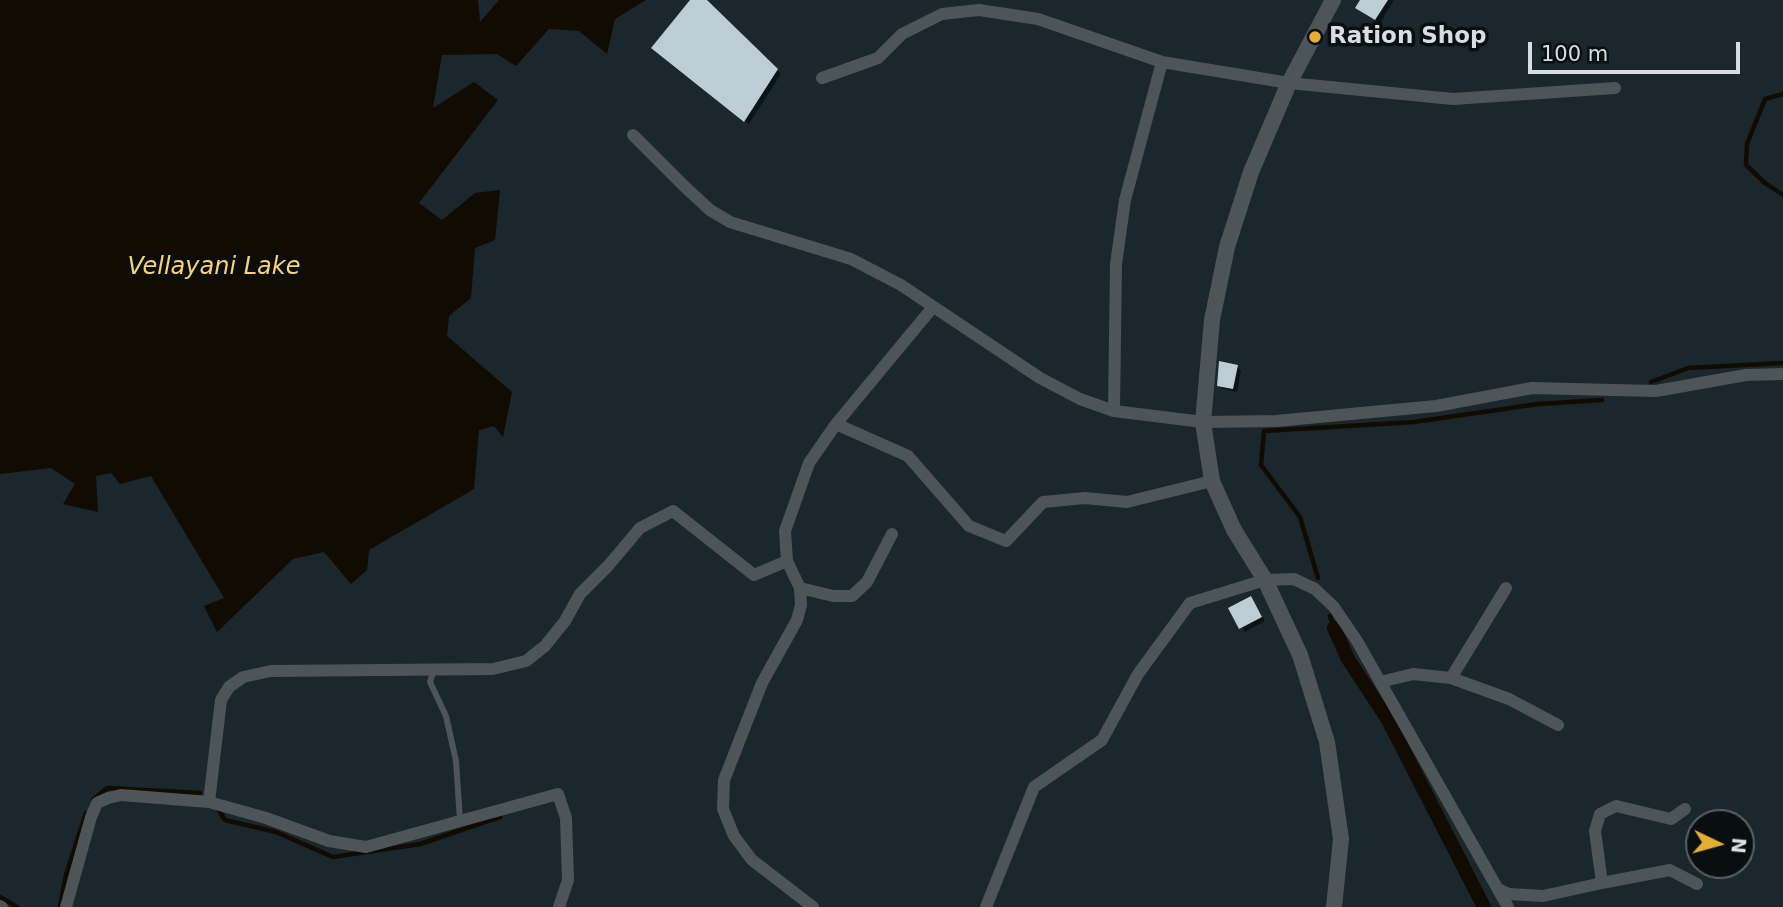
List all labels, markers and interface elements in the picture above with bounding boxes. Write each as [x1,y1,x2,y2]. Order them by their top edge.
place label: Ration Shop [1329,23,1486,51]
scale bar [1531,28,1743,72]
marker: Ration Shop [1307,29,1323,45]
text: 100 m [1541,42,1608,66]
water label: Vellayani Lake [128,254,300,282]
north arrow [1685,809,1755,879]
text: N [1727,837,1751,855]

